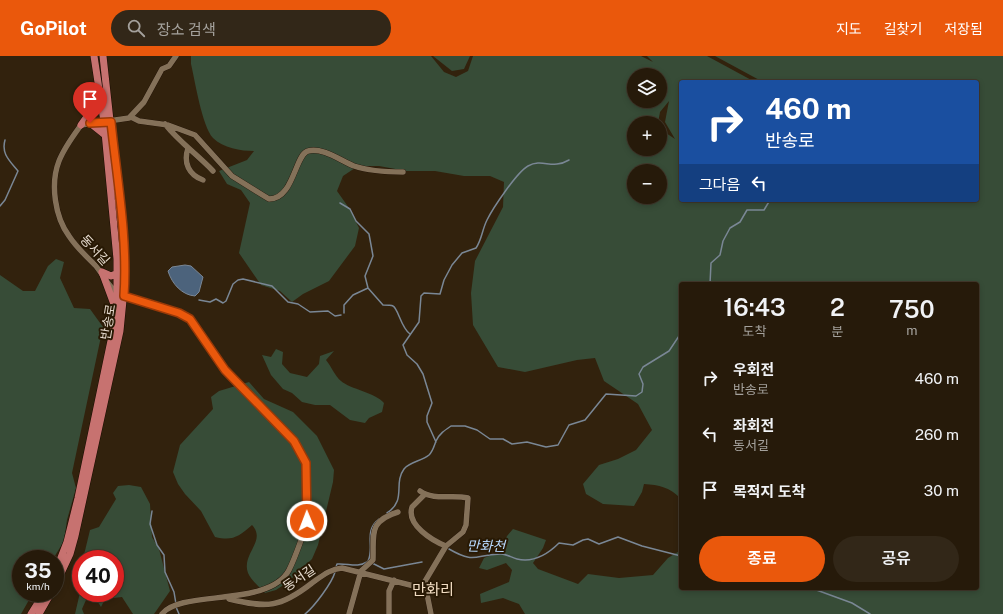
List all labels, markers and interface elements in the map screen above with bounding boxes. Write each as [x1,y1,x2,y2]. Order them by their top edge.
search box [111,10,391,46]
text: GoPilot [20,17,87,39]
icon: search [125,17,147,39]
text: 장소 검색 [157,21,216,38]
text: 지도 [836,21,862,37]
text: 길찾기 [884,21,922,37]
text: 저장됨 [944,21,983,37]
map controls [627,68,667,204]
button: layers [627,68,667,108]
pin [73,82,107,123]
icon: arrive [79,88,101,110]
text: 460 m [765,92,851,125]
icon: right [699,96,751,148]
button: + [627,116,667,156]
text: 반송로 [765,130,815,151]
button: − [627,164,667,204]
icon: left [748,172,770,194]
text: 그다음 [699,176,740,193]
street label: 동서길 [77,232,113,268]
text: 16:43 [723,293,786,321]
text: 2 [830,293,845,321]
text: 750 [889,295,935,323]
street label: 반송로 [98,303,118,341]
text: m [906,323,917,338]
text: 도착 [742,324,766,339]
text: 분 [831,324,843,339]
text: 우회전 [733,361,774,378]
icon: right [699,367,721,389]
text: 460 m [915,370,959,387]
text: 반송로 [733,382,769,397]
text: 좌회전 [733,417,774,434]
icon: left [699,423,721,445]
text: 260 m [915,426,959,443]
text: 동서길 [733,438,769,453]
icon: arrive [699,479,721,501]
text: 30 m [924,482,959,499]
text: 목적지 도착 [733,483,805,500]
position arrow [286,500,328,542]
button: 종료 [699,536,825,582]
button: 공유 [833,536,959,582]
water label: 만화천 [467,538,507,554]
speed limit sign: 40 [72,550,124,602]
text: 35 [25,559,51,583]
street label: 동서길 [280,562,318,594]
text: km/h [26,580,50,592]
district label: 만화리 [412,581,454,598]

